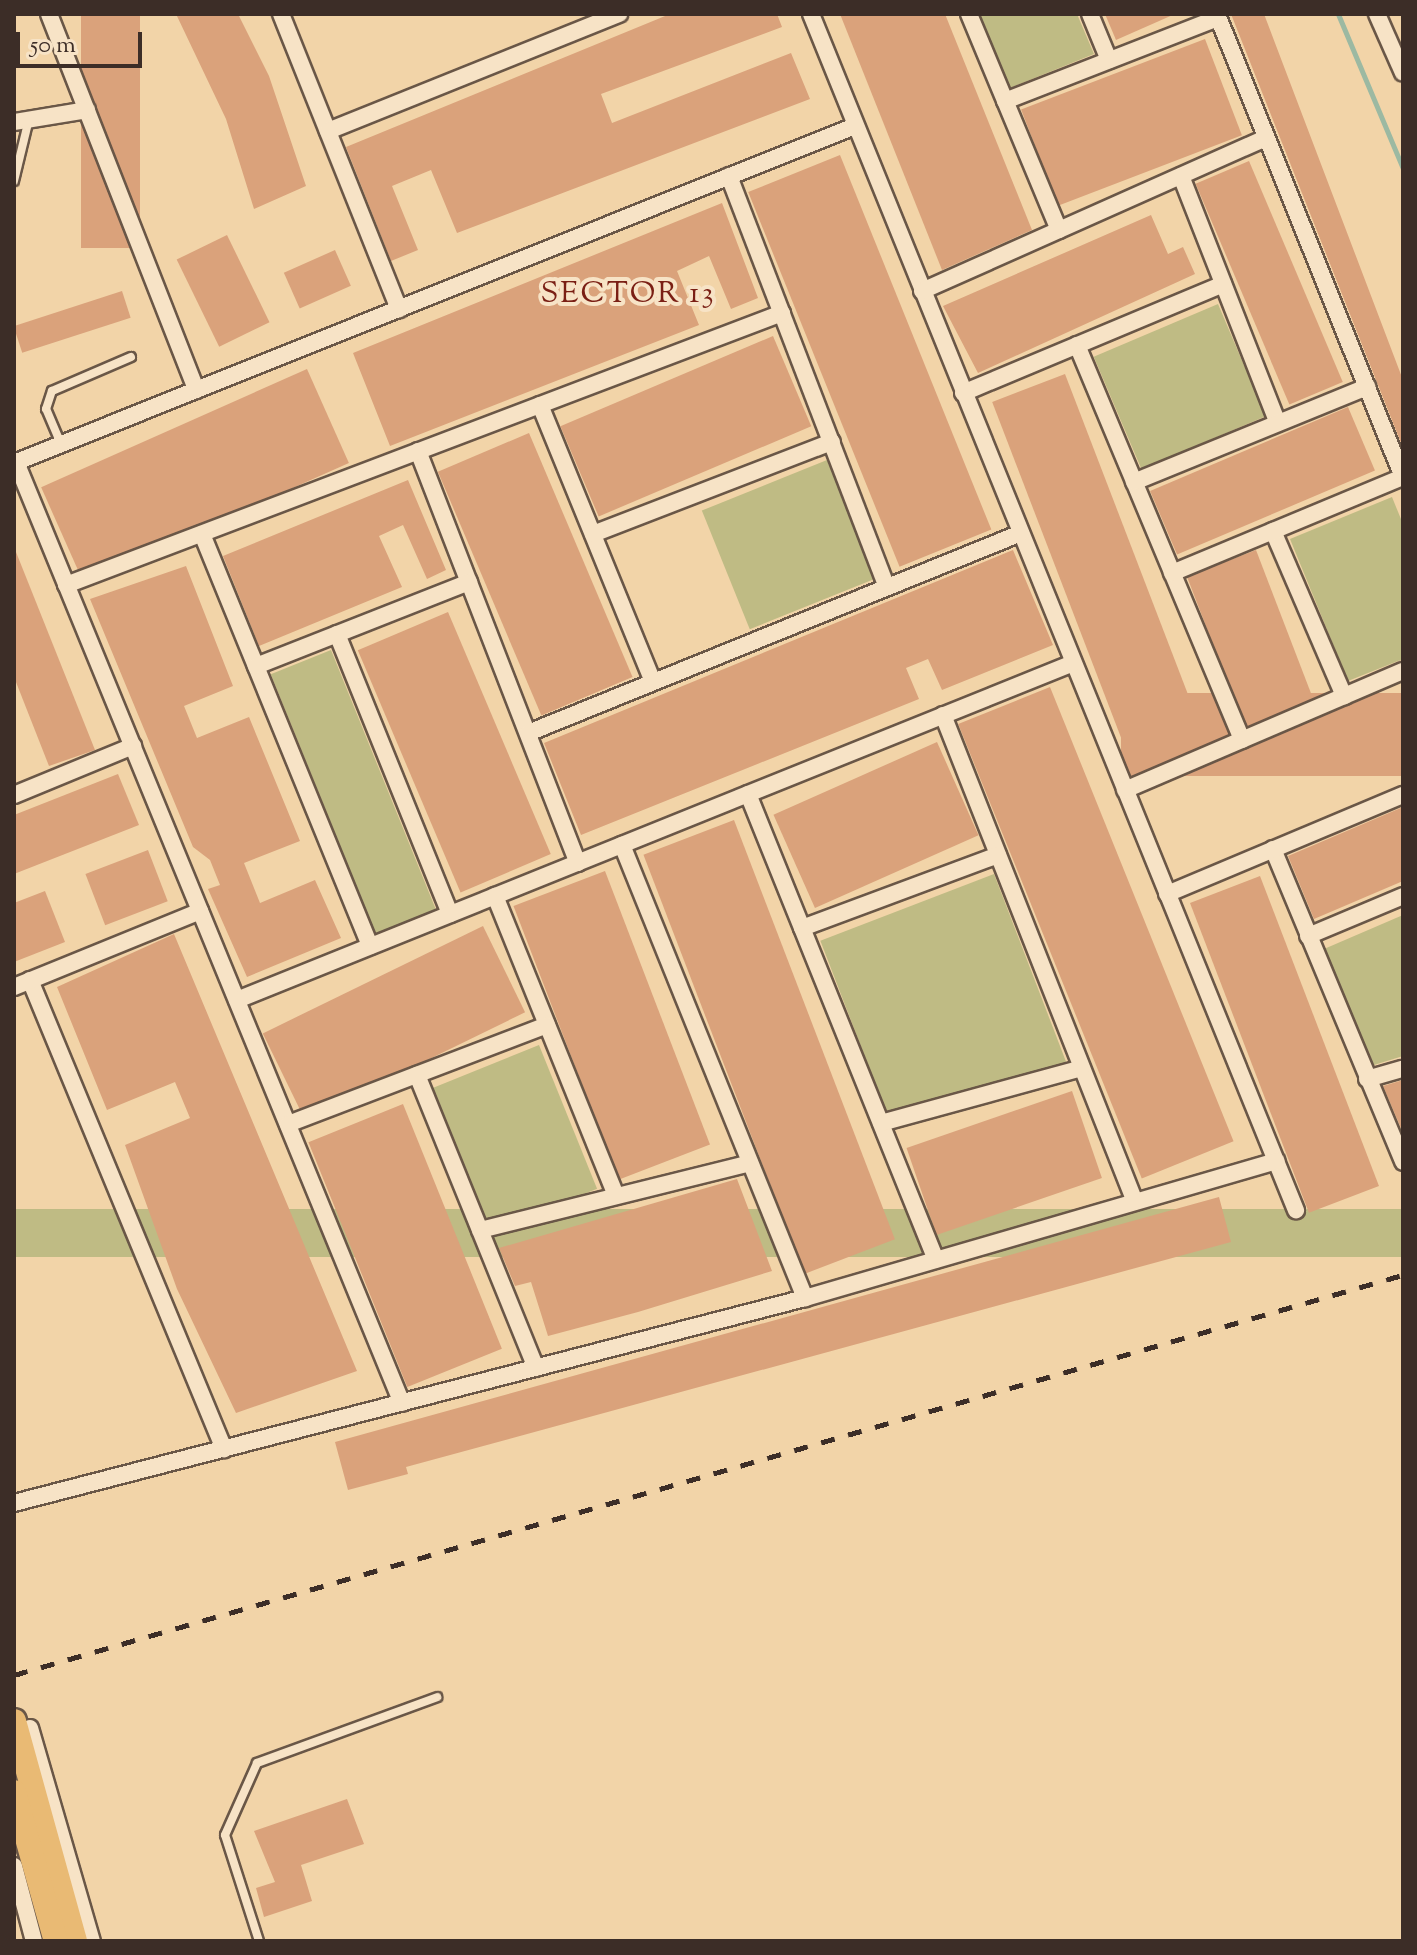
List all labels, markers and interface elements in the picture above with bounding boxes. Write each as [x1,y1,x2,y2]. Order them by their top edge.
scale bar [20,16,146,66]
text: 50 m [30,29,76,63]
district label: SECTOR 13 [540,277,716,313]

